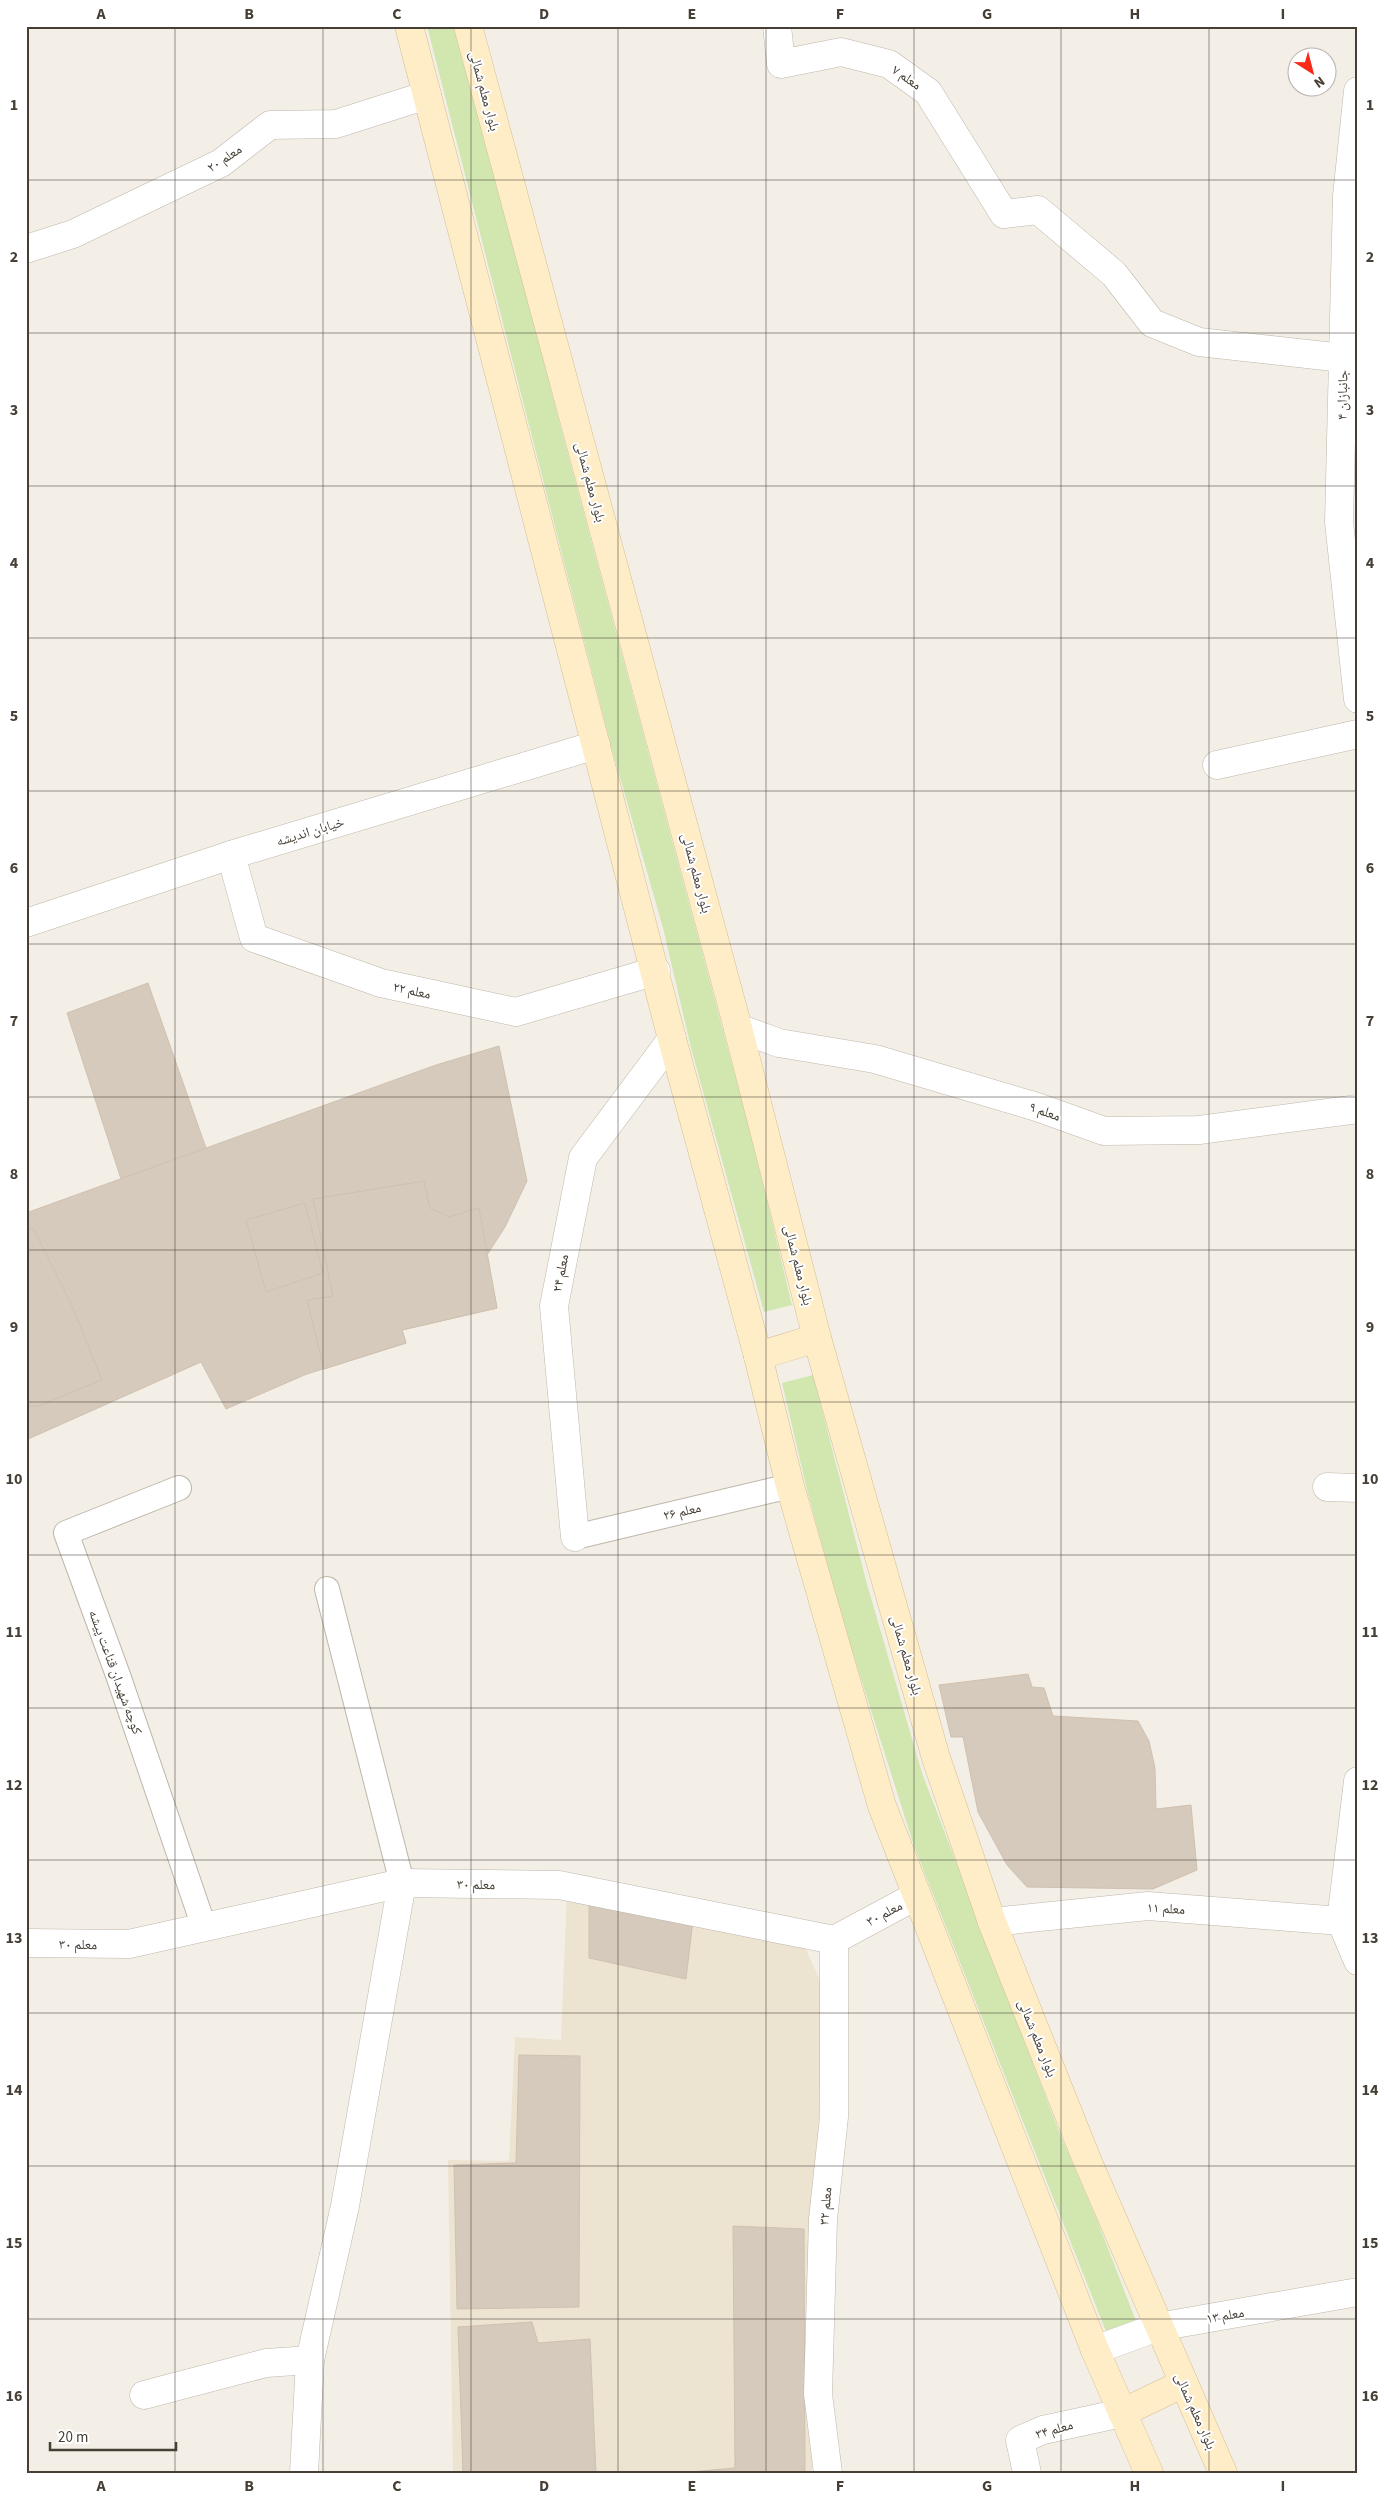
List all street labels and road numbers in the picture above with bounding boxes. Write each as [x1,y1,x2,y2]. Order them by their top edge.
street label: بلوار معلم شمالی [464,49,504,134]
street label: معلم ۷ [888,60,925,95]
street label: معلم ۲۰ [203,140,246,178]
street label: جانبازان ۴ [1333,370,1353,420]
street label: بلوار معلم شمالی [570,440,610,525]
street label: خیابان اندیشه [274,812,347,852]
street label: بلوار معلم شمالی [676,831,716,916]
street label: معلم ۲۲ [391,977,433,1005]
street label: معلم ۹ [1026,1097,1063,1127]
street label: بلوار معلم شمالی [778,1223,818,1308]
street label: معلم ۲۴ [548,1252,574,1294]
street label: معلم ۲۶ [661,1498,703,1526]
street label: کوچه شهیدان قناعت پیشه [83,1607,147,1738]
street label: بلوار معلم شمالی [885,1613,927,1698]
street label: معلم ۳۰ [457,1875,495,1895]
street label: معلم ۳۰ [863,1896,906,1932]
street label: معلم ۱۱ [1146,1898,1186,1920]
street label: معلم ۳۰ [59,1935,97,1955]
street label: بلوار معلم شمالی [1012,1996,1062,2080]
street label: معلم ۳۲ [814,2186,838,2226]
street label: معلم ۱۳ [1205,2303,1246,2329]
street label: بلوار معلم شمالی [1169,2370,1221,2453]
street label: معلم ۳۴ [1033,2415,1075,2445]

